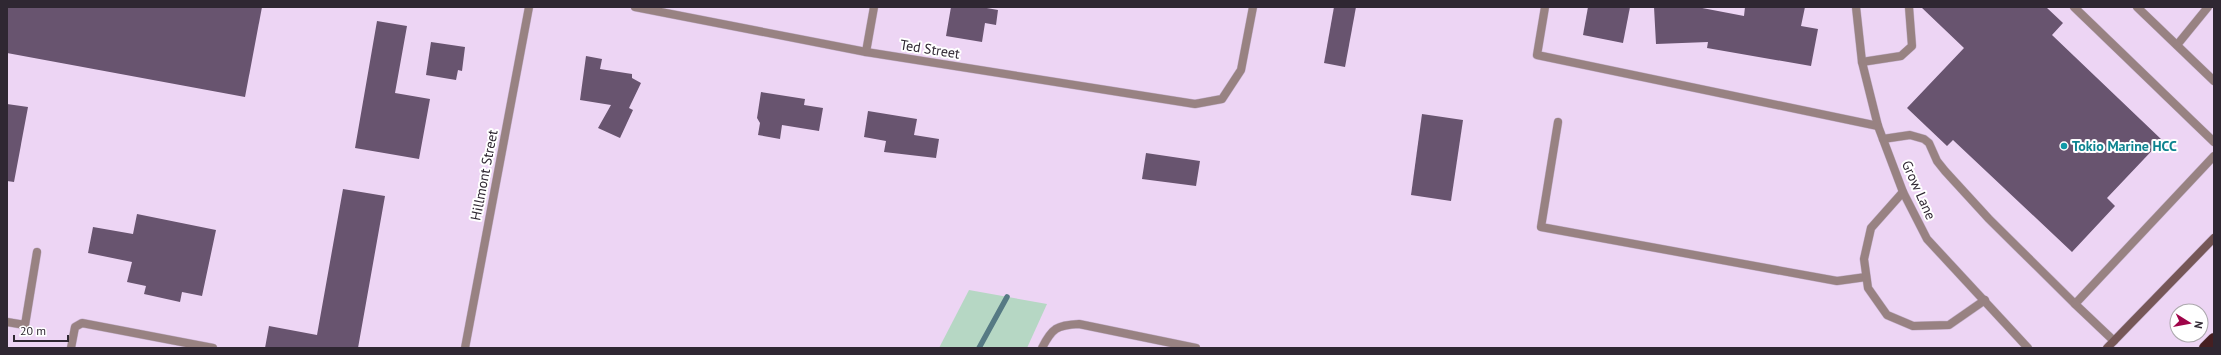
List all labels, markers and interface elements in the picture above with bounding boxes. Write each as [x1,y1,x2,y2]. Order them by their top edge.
street label: Ted Street [899,35,961,63]
street label: Hillmont Street [466,128,502,222]
place label: Tokio Marine HCC [2072,137,2177,155]
marker: Tokio Marine HCC [2059,141,2069,151]
street label: Grow Lane [1898,158,1940,222]
north arrow [2169,303,2209,343]
scale bar [14,317,68,343]
text: N [2191,320,2206,330]
text: 20 m [20,323,46,338]

